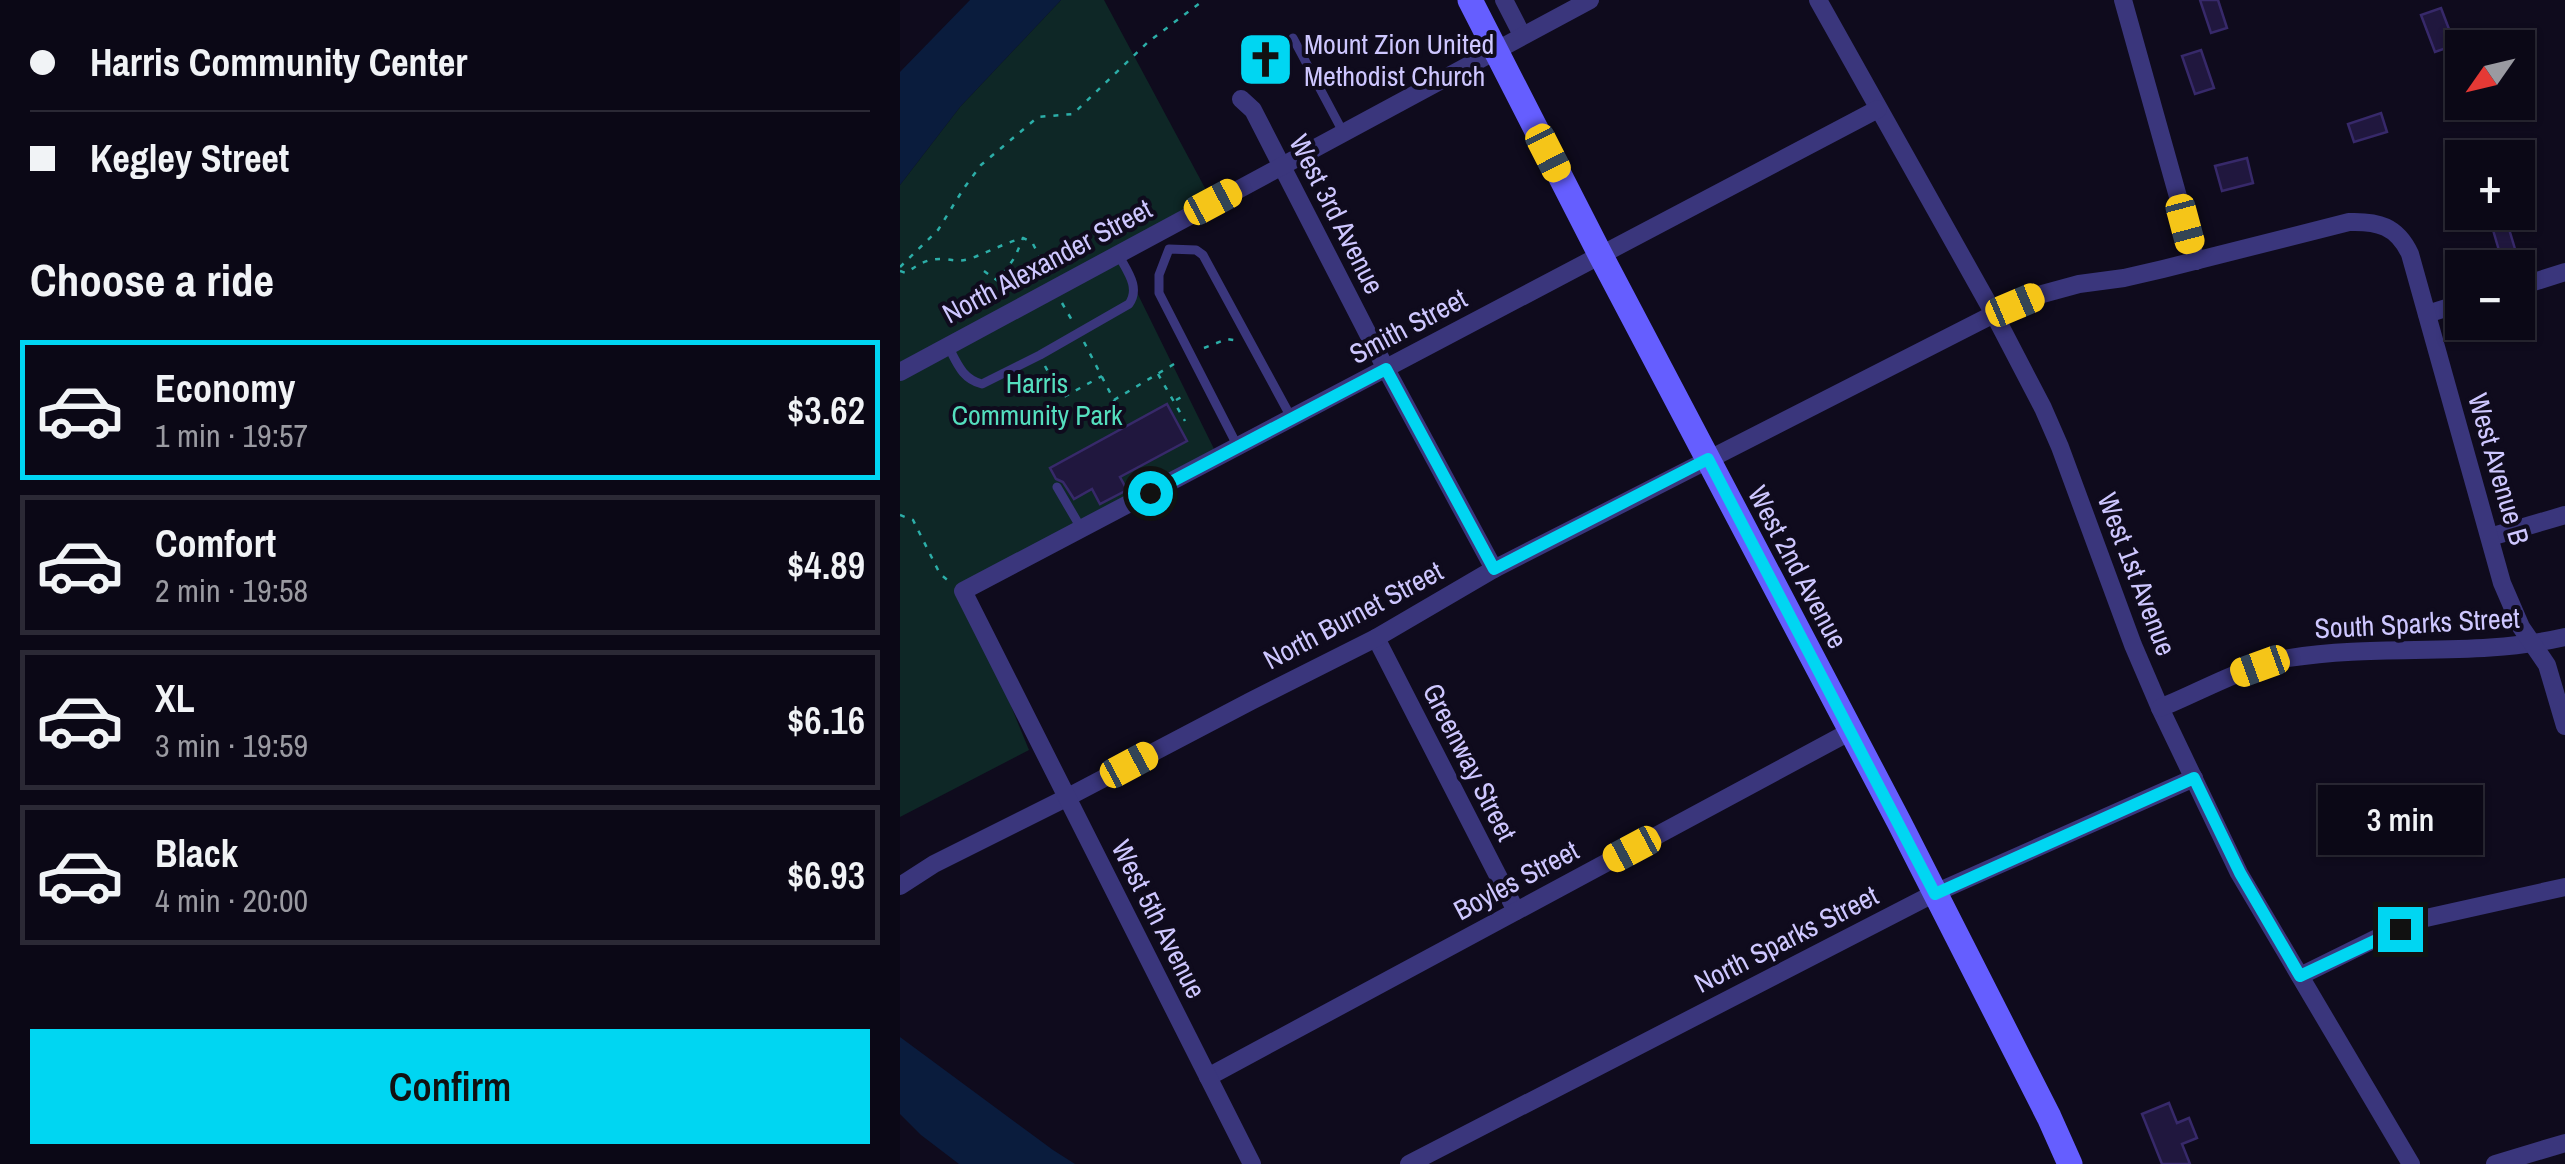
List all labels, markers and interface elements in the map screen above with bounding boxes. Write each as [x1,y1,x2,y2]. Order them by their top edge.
place label: Mount Zion United Methodist Church [1304,25,1494,95]
church icon: Mount Zion United Methodist Church [1235,30,1295,90]
north arrow [2445,30,2535,120]
map controls [2445,30,2535,340]
text: Harris Community Center [90,37,467,88]
car [1521,119,1575,187]
street label: West 3rd Avenue [1281,128,1393,300]
text: Kegley Street [90,133,289,184]
button: + [2445,140,2535,230]
car [1179,175,1247,229]
street label: North Alexander Street [936,190,1158,332]
car [2163,191,2207,257]
text: Choose a ride [30,249,274,310]
button: − [2445,250,2535,340]
street label: Smith Street [1343,279,1473,373]
car [1982,279,2048,331]
text: Economy [155,363,295,414]
park label: Harris Community Park [952,364,1123,434]
icon: car [35,365,125,455]
text: $3.62 [787,385,865,436]
street label: West Avenue B [2459,389,2539,549]
text: 1 min · 19:57 [155,414,308,457]
route start [1128,471,1173,516]
street label: West 2nd Avenue [1739,479,1857,655]
street label: West 1st Avenue [2089,487,2185,661]
text: Comfort [155,518,276,569]
icon: car [35,520,125,610]
text: $4.89 [787,540,865,591]
street label: North Burnet Street [1257,552,1449,678]
text: 2 min · 19:58 [155,569,308,612]
street label: South Sparks Street [2313,599,2521,647]
car [2227,642,2293,690]
text: XL [155,673,195,724]
icon: car [35,675,125,765]
street label: Greenway Street [1414,677,1526,847]
text: $6.16 [787,695,865,746]
text: 3 min · 19:59 [155,724,308,767]
car [1095,738,1163,792]
callout: 3 min [2318,784,2482,854]
text: 3 min [2367,798,2434,841]
car [1598,822,1666,876]
text: Black [155,828,238,879]
icon: car [35,830,125,920]
street label: Boyles Street [1447,831,1585,929]
street label: West 5th Avenue [1103,833,1215,1005]
text: $6.93 [787,850,865,901]
street label: North Sparks Street [1688,876,1884,1002]
text: 4 min · 20:00 [155,879,308,922]
route end [2378,907,2423,952]
button: Confirm [30,1029,870,1144]

